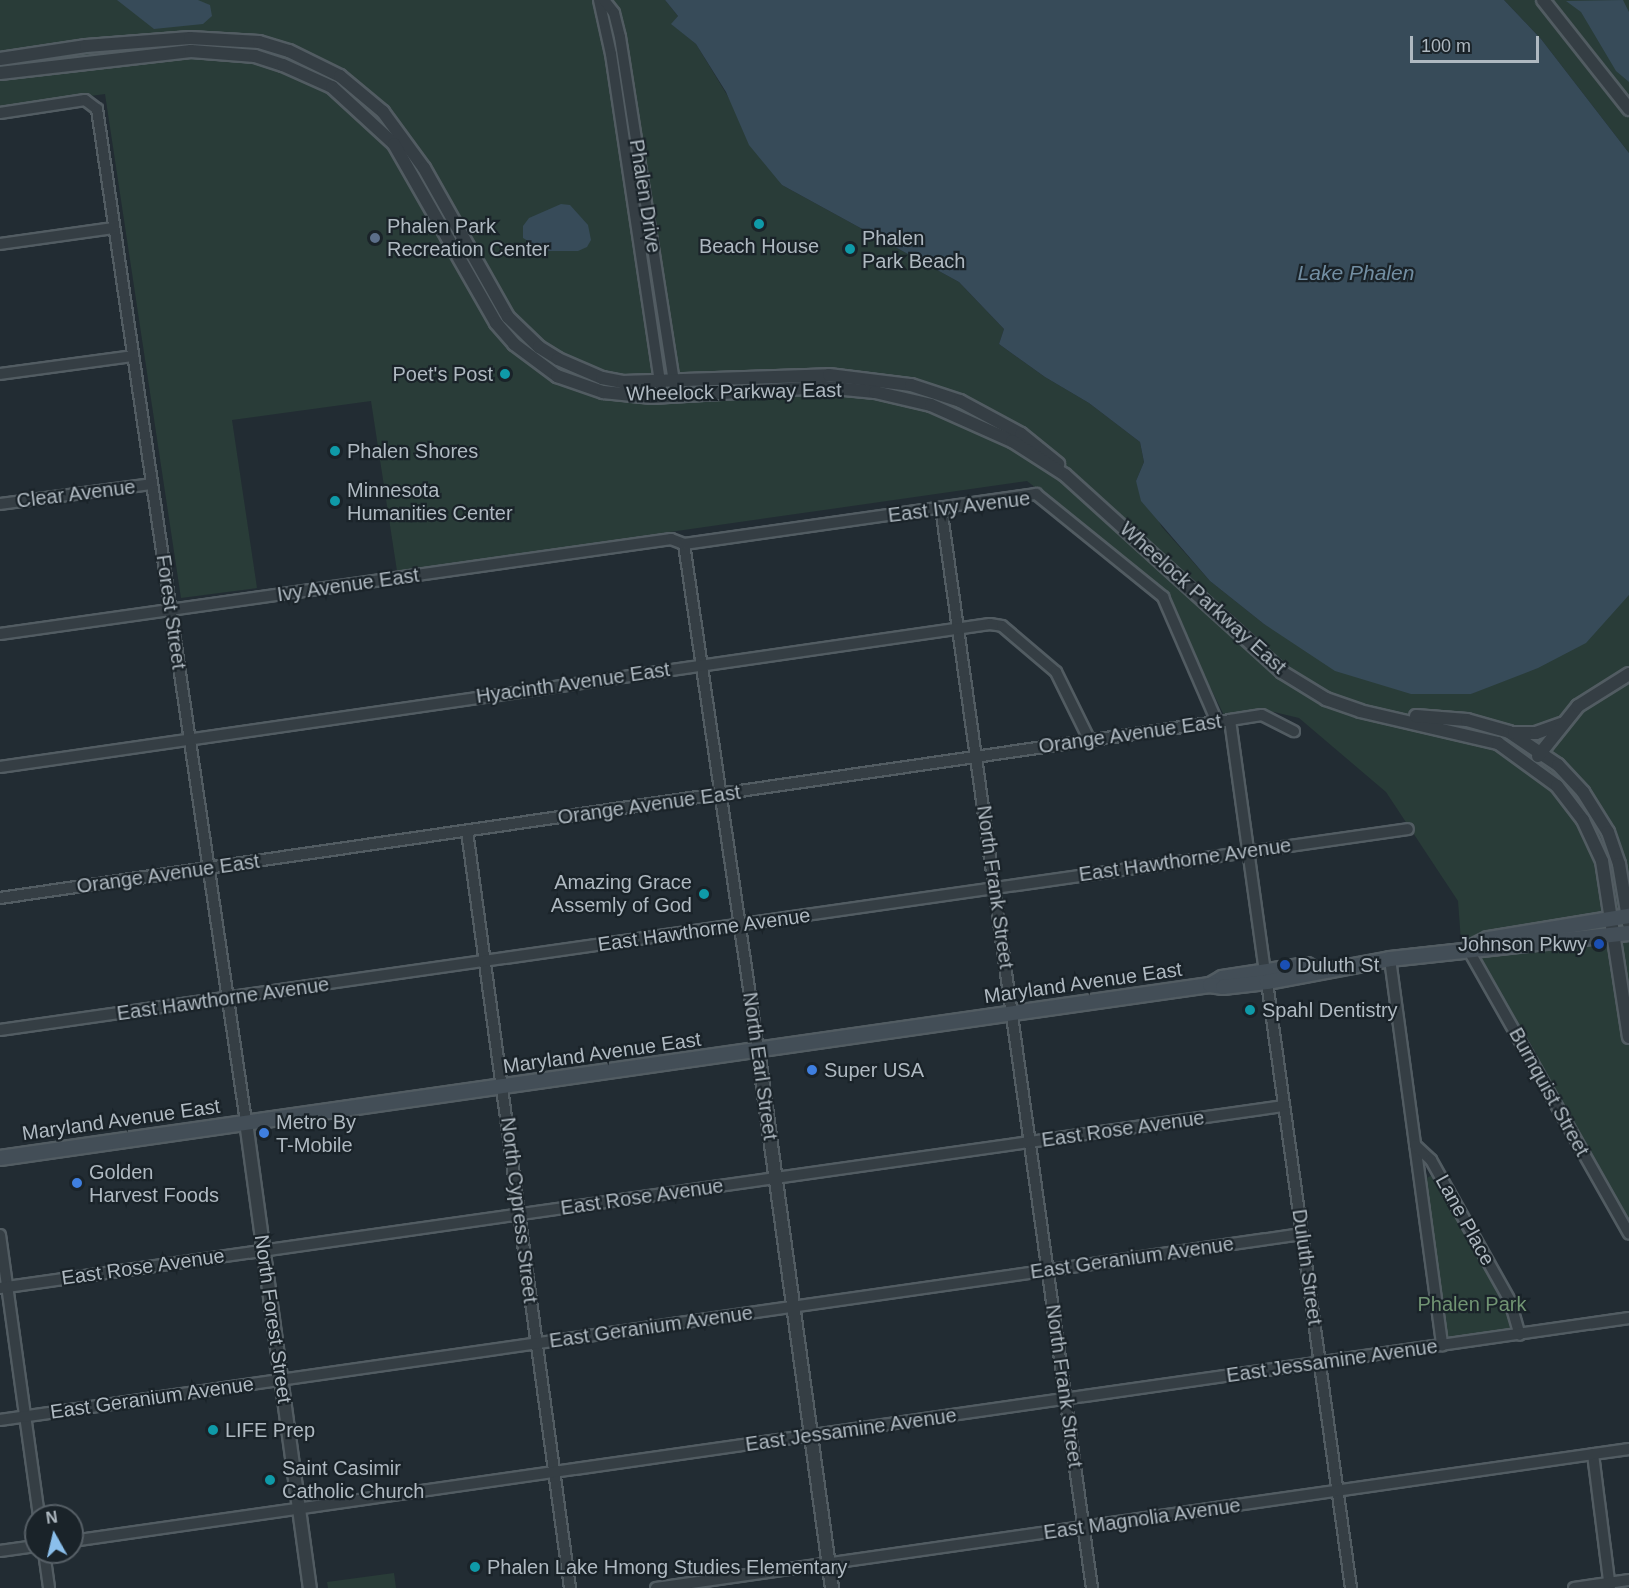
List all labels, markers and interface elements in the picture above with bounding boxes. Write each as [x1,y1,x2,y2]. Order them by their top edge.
scale bar [1413,24,1542,62]
text: 100 m [1421,36,1471,56]
street label: Phalen Drive [624,138,666,254]
place label: Phalen Park Recreation Center [387,214,549,261]
marker: Beach House [752,217,766,231]
place label: Phalen Park Beach [862,226,965,273]
marker: Phalen Park Recreation Center [368,231,382,245]
place label: Beach House [699,234,819,258]
marker: Phalen Park Beach [843,242,857,256]
water label: Lake Phalen [1298,260,1414,286]
place label: Poet's Post [392,362,493,386]
marker: Poet's Post [498,367,512,381]
street label: Wheelock Parkway East [626,378,842,406]
place label: Phalen Shores [347,439,478,463]
marker: Phalen Shores [328,444,342,458]
street label: Clear Avenue [15,475,137,513]
place label: Minnesota Humanities Center [347,478,513,525]
street label: East Ivy Avenue [886,486,1032,528]
marker: Minnesota Humanities Center [328,494,342,508]
street label: Wheelock Parkway East [1115,517,1291,679]
street label: Forest Street [151,553,191,671]
street label: Ivy Avenue East [275,563,421,607]
street label: Hyacinth Avenue East [474,657,672,709]
street label: Orange Avenue East [1037,709,1223,759]
street label: Orange Avenue East [556,780,742,830]
street label: North Frank Street [972,804,1018,970]
street label: East Hawthorne Avenue [1077,833,1293,887]
street label: Orange Avenue East [75,849,261,899]
place label: Amazing Grace Assemly of God [551,870,692,917]
marker: Amazing Grace Assemly of God [697,887,711,901]
street label: East Hawthorne Avenue [596,903,812,957]
place label: Johnson Pkwy [1458,932,1587,956]
marker: Johnson Pkwy [1592,937,1606,951]
place label: Duluth St [1297,953,1379,977]
street label: Maryland Avenue East [982,957,1184,1009]
marker: Duluth St [1278,958,1292,972]
street label: East Hawthorne Avenue [115,972,331,1026]
street label: North Earl Street [738,991,782,1141]
place label: Spahl Dentistry [1262,998,1398,1022]
marker: Spahl Dentistry [1243,1003,1257,1017]
street label: Burnquist Street [1504,1023,1594,1161]
street label: Maryland Avenue East [501,1027,703,1079]
place label: Super USA [824,1058,924,1082]
marker: Super USA [805,1063,819,1077]
street label: Maryland Avenue East [20,1094,222,1146]
street label: East Rose Avenue [1039,1106,1207,1152]
place label: Metro By T-Mobile [276,1110,356,1157]
street label: North Cypress Street [496,1116,542,1304]
marker: Metro By T-Mobile [257,1126,271,1140]
place label: Golden Harvest Foods [89,1160,219,1207]
street label: Lane Place [1430,1170,1500,1270]
street label: East Rose Avenue [558,1174,726,1220]
marker: Golden Harvest Foods [70,1176,84,1190]
street label: Duluth Street [1287,1208,1327,1326]
street label: East Geranium Avenue [1028,1232,1236,1284]
street label: North Forest Street [249,1233,297,1405]
street label: East Rose Avenue [59,1244,227,1290]
park label: Phalen Park [1418,1292,1526,1316]
street label: East Geranium Avenue [547,1301,755,1353]
street label: North Frank Street [1041,1303,1087,1469]
street label: East Jessamine Avenue [1224,1334,1440,1388]
street label: East Geranium Avenue [48,1372,256,1424]
street label: East Jessamine Avenue [743,1403,959,1457]
place label: LIFE Prep [225,1418,315,1442]
marker: LIFE Prep [206,1423,220,1437]
place label: Saint Casimir Catholic Church [282,1456,424,1503]
marker: Saint Casimir Catholic Church [263,1473,277,1487]
street label: East Magnolia Avenue [1041,1493,1243,1545]
north arrow [24,1504,84,1564]
text: N [45,1508,59,1527]
place label: Phalen Lake Hmong Studies Elementary [487,1555,847,1579]
marker: Phalen Lake Hmong Studies Elementary [468,1560,482,1574]

